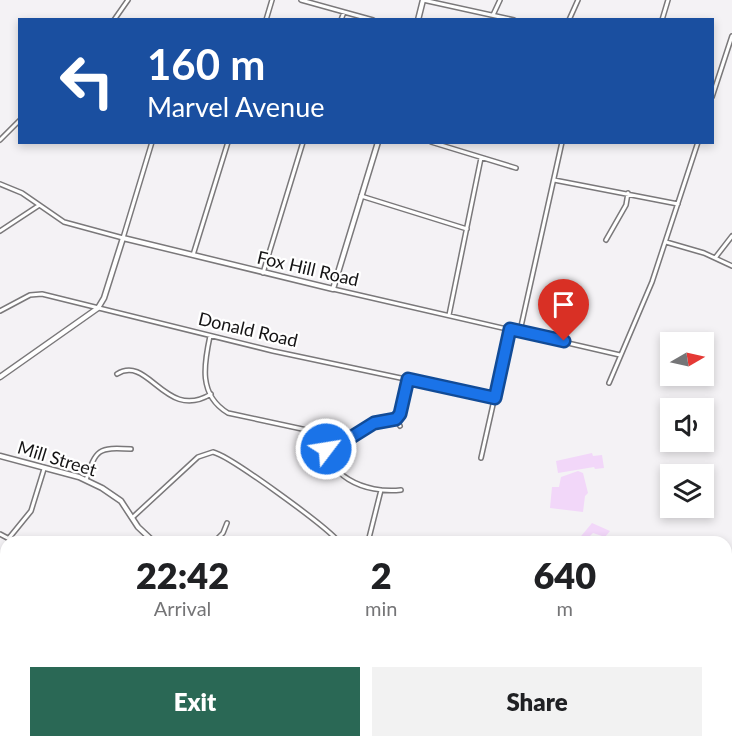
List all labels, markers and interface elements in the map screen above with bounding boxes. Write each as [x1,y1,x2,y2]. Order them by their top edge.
text: 160 m [147,39,265,89]
icon: left [48,42,126,120]
text: Marvel Avenue [147,90,324,123]
street label: Fox Hill Road [255,246,361,290]
pin [538,279,589,341]
icon: arrive [547,288,580,321]
street label: Donald Road [196,307,300,351]
north arrow [660,332,714,386]
map controls [660,332,714,518]
button: sound [660,398,714,452]
position arrow [294,417,358,481]
street label: Mill Street [15,436,100,481]
button: layers [660,464,714,518]
text: 22:42 [136,553,229,597]
text: 2 [371,553,392,597]
text: 640 [533,553,596,597]
text: Arrival [154,596,211,620]
text: min [365,596,397,620]
text: m [556,596,573,620]
button: Exit [30,667,360,736]
button: Share [372,667,702,736]

